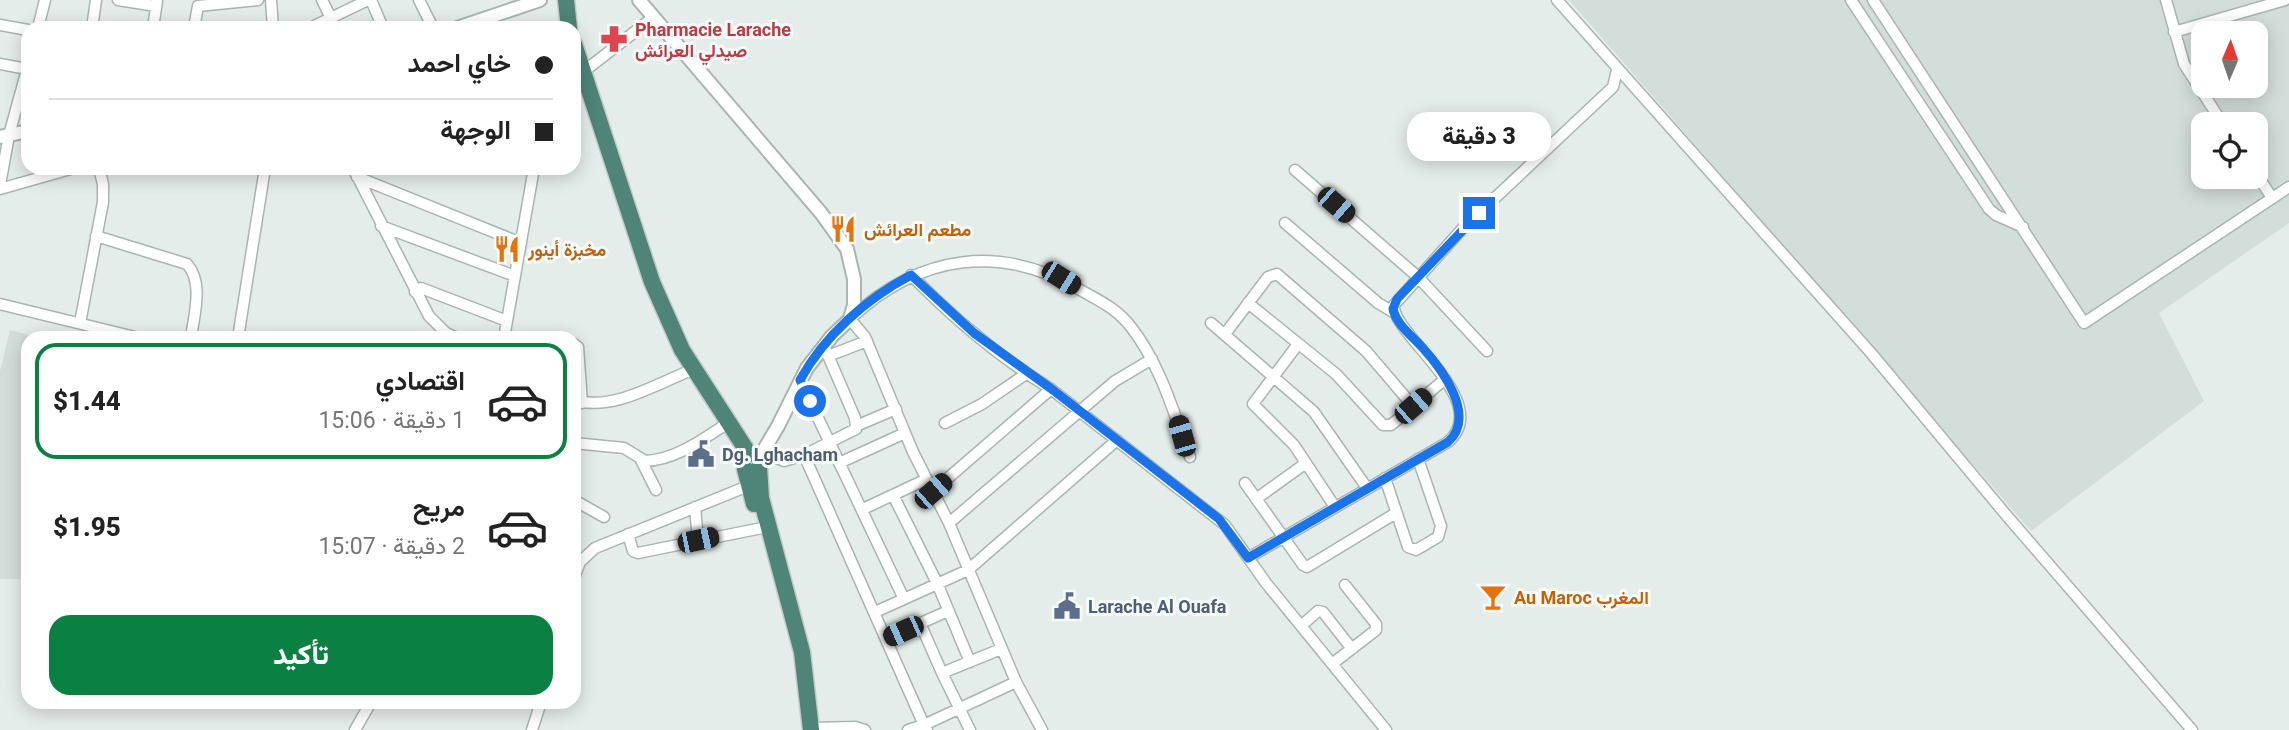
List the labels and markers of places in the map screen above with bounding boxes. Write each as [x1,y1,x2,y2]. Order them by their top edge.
place label: Pharmacie Larache صيدلي العرائش [635,19,791,66]
pharmacy icon: Pharmacie Larache صيدلي العرائش [599,24,629,54]
restaurant icon: مطعم العرائش [828,214,858,244]
place label: مطعم العرائش [864,219,972,242]
restaurant icon: مخبزة أينور [492,234,522,264]
place label: مخبزة أينور [527,239,607,261]
public building icon: Dg. Lghacham [686,439,716,469]
place label: Dg. Lghacham [722,444,838,465]
bar icon: Au Maroc المغرب [1478,582,1508,612]
place label: Au Maroc المغرب [1514,587,1649,609]
public building icon: Larache Al Ouafa [1052,591,1082,621]
place label: Larache Al Ouafa [1088,596,1227,617]

